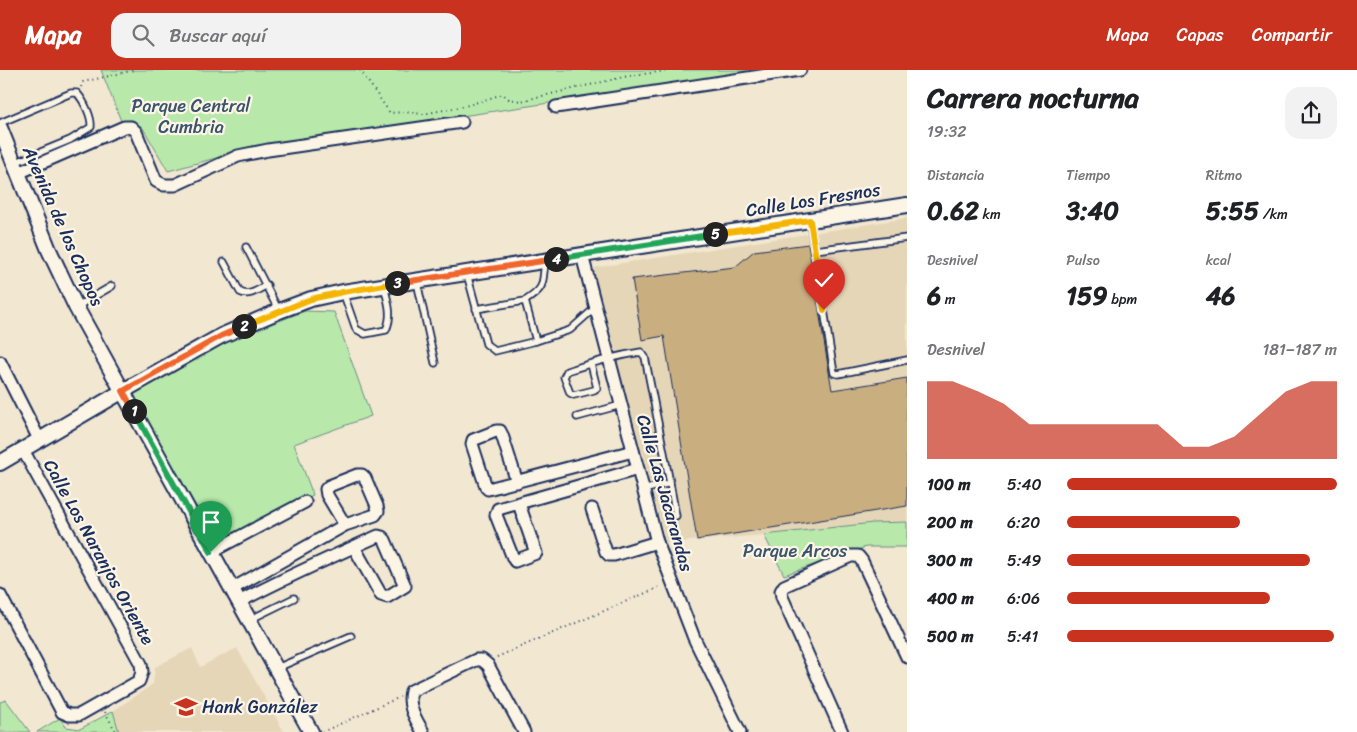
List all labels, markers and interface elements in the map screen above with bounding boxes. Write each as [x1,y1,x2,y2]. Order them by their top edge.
search box [111,13,461,58]
text: Mapa [25,14,81,56]
text: Buscar aquí [169,19,266,52]
text: Mapa [1106,19,1149,51]
text: Capas [1177,19,1224,51]
text: Compartir [1252,19,1332,51]
icon: search [129,21,157,49]
text: Carrera nocturna [927,73,1139,122]
button: share [1285,87,1337,139]
park label: Parque Central Cumbria [132,90,251,143]
text: 19:32 [927,117,967,146]
street label: Avenida de los Chopos [13,140,113,312]
text: Distancia [927,163,984,188]
text: Tiempo [1066,163,1110,188]
text: Ritmo [1206,163,1242,188]
street label: Calle Los Fresnos [743,173,883,226]
text: 0.62 [927,188,979,233]
text: 3:40 [1066,188,1119,233]
text: 5:55 [1206,188,1259,233]
text: km [979,202,1001,227]
text: /km [1259,202,1288,227]
pin: 5 [702,222,728,246]
text: 5 [711,222,720,247]
pin: 4 [544,246,568,272]
text: 4 [552,247,561,272]
text: Desnivel [927,248,978,273]
text: Pulso [1066,248,1100,273]
text: kcal [1206,248,1231,273]
pin [803,259,845,310]
icon: check [810,266,838,294]
pin: 3 [384,270,410,296]
text: 3 [394,271,401,296]
text: 6 [927,273,941,318]
text: 159 [1066,273,1108,318]
text: 46 [1206,273,1235,318]
text: m [941,287,956,312]
text: bpm [1108,287,1137,312]
pin: 2 [232,314,256,338]
text: 2 [240,314,249,339]
text: Desnivel [927,335,985,364]
text: 181–187 m [1262,335,1337,364]
pin: 1 [122,398,146,424]
text: 1 [131,399,138,424]
street label: Calle Las Jacarandas [627,411,703,576]
street label: Calle Los Naranjos Oriente [35,453,164,651]
text: 100 m [927,470,971,499]
text: 5:40 [1007,470,1042,499]
pin [190,501,232,552]
icon: arrive [197,508,225,536]
text: 200 m [927,508,973,537]
text: 6:20 [1007,508,1040,537]
park label: Parque Arcos [743,535,848,567]
text: 300 m [927,546,972,575]
text: 5:49 [1007,546,1041,575]
text: 400 m [927,584,974,613]
text: 6:06 [1007,584,1040,613]
text: 500 m [927,622,973,651]
text: 5:41 [1007,622,1038,651]
place label: Hank González [202,691,318,723]
school or university icon: Hank González [173,694,199,720]

